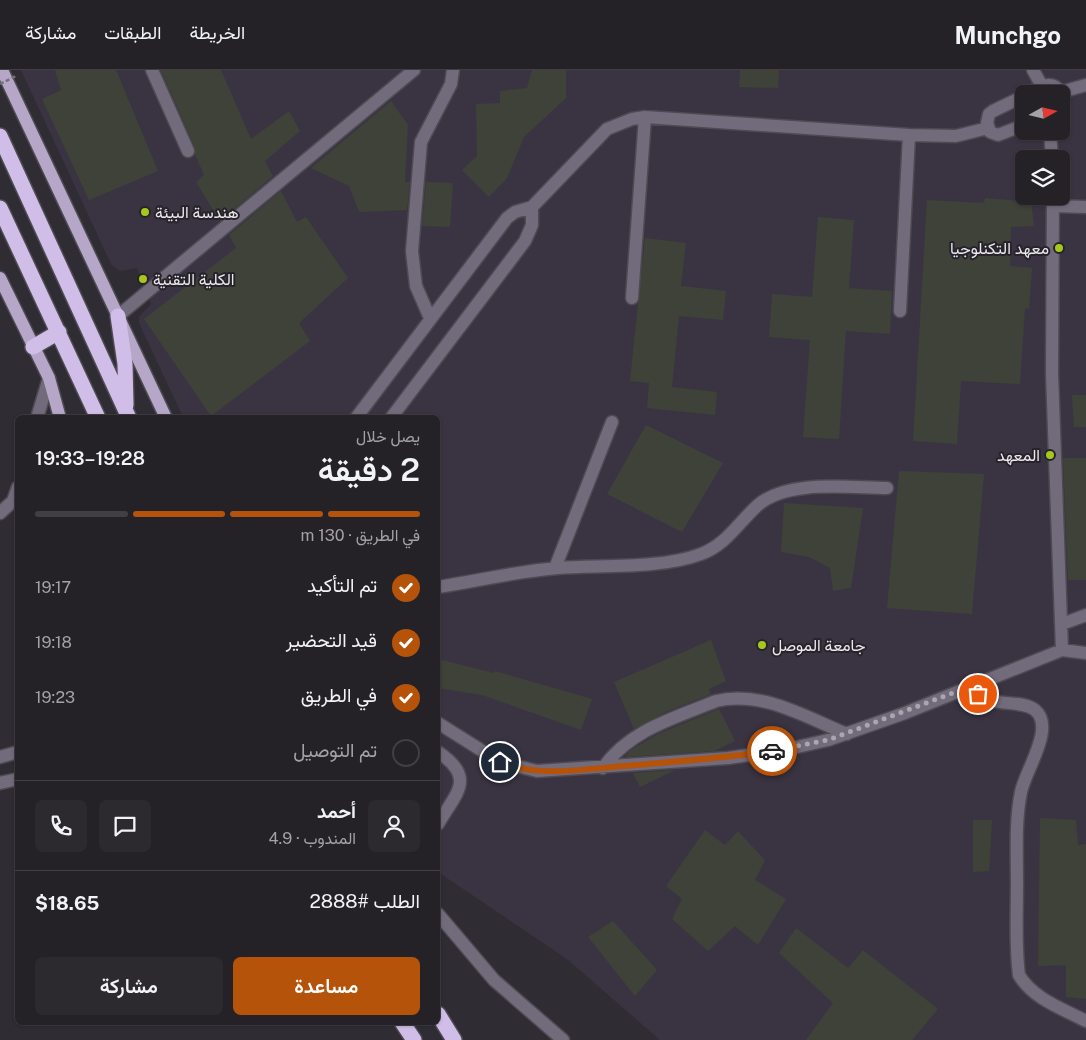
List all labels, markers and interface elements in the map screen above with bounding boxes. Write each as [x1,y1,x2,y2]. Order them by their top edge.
text: Munchgo [955,21,1061,49]
text: مشاركة [25,22,76,43]
text: الطبقات [104,22,161,43]
text: الخريطة [189,22,245,43]
north arrow [1015,85,1070,140]
map controls [1015,85,1070,205]
button: layers [1015,150,1070,205]
place label: هندسة البيئة [155,203,239,222]
marker: هندسة البيئة [139,206,151,218]
place label: معهد التكنلوجيا [950,239,1049,259]
marker: معهد التكنلوجيا [1053,242,1065,254]
place label: الكلية التقنية [153,270,234,289]
marker: الكلية التقنية [137,273,149,285]
text: يصل خلال [356,427,420,446]
place label: المعهد [997,446,1040,466]
text: 19:28–19:33 [35,447,145,469]
marker: المعهد [1044,449,1056,461]
text: 2 دقيقة [318,451,420,488]
text: في الطريق · 130 m [300,526,420,545]
text: تم التأكيد [307,574,377,596]
icon: check [392,574,420,602]
text: 19:17 [35,578,71,597]
text: قيد التحضير [286,629,377,651]
icon: check [392,629,420,657]
text: 19:18 [35,633,72,652]
place label: جامعة الموصل [772,636,866,656]
marker: جامعة الموصل [756,639,768,651]
pin [957,673,999,715]
icon: bag [964,680,992,708]
text: في الطريق [301,684,377,706]
icon: check [392,684,420,712]
text: 19:23 [35,688,75,707]
courier [747,726,797,776]
icon: car [758,737,786,765]
text: تم التوصيل [293,739,377,761]
pin [479,741,521,783]
icon: home [486,748,514,776]
button: phone [35,800,87,852]
button: chat [99,800,151,852]
text: أحمد [317,800,356,822]
button: person [368,800,420,852]
text: المندوب · 4.9 [269,829,356,848]
text: الطلب #2888 [310,890,420,912]
text: $18.65 [35,892,99,914]
button: مشاركة [35,957,223,1015]
button: مساعدة [233,957,420,1015]

